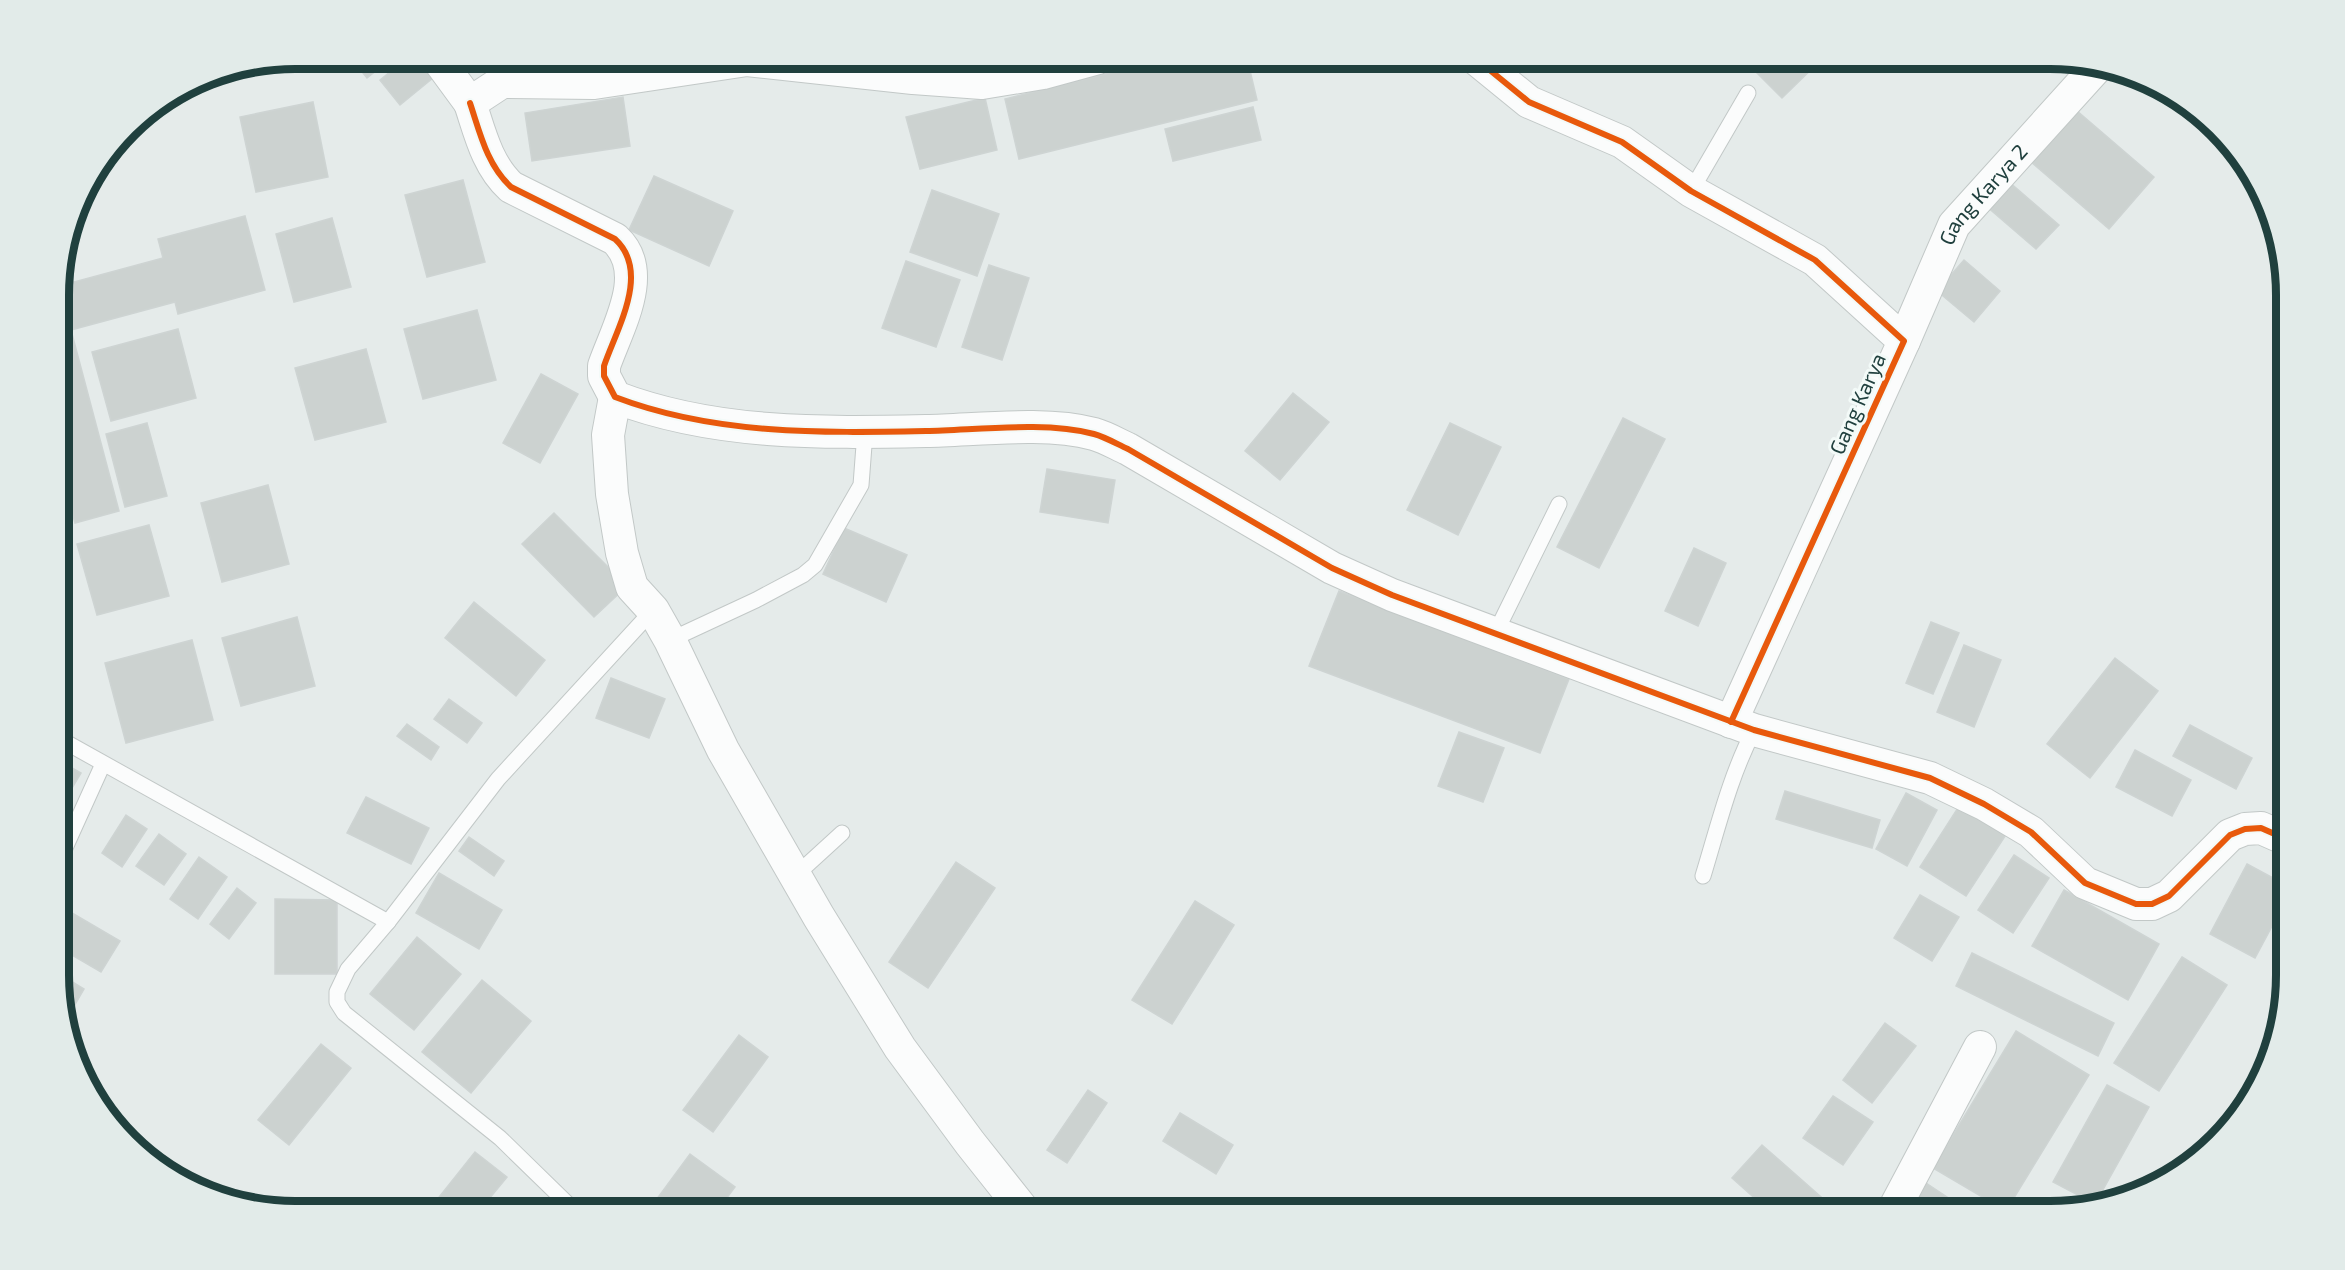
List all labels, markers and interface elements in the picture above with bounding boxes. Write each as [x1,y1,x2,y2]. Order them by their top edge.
street label: Gang Karya 2 [1933,138,2032,248]
street label: Gang Karya [1823,349,1890,458]

